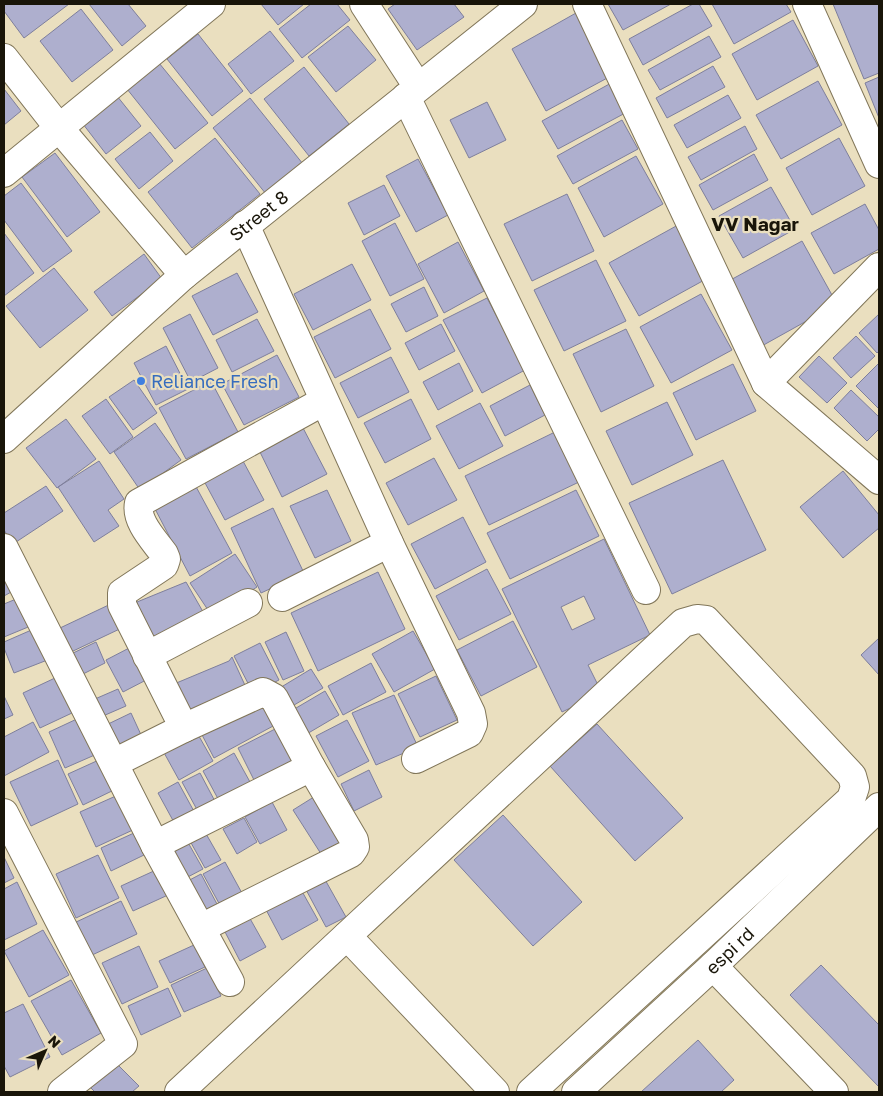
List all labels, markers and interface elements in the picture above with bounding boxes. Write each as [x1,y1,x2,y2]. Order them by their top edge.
street label: Street 8 [225,185,292,245]
district label: VV Nagar [711,212,799,235]
place label: Reliance Fresh [151,370,279,392]
marker: Reliance Fresh [135,375,147,387]
street label: espi rd [701,922,758,978]
north arrow [20,1026,70,1076]
text: N [45,1032,64,1051]

